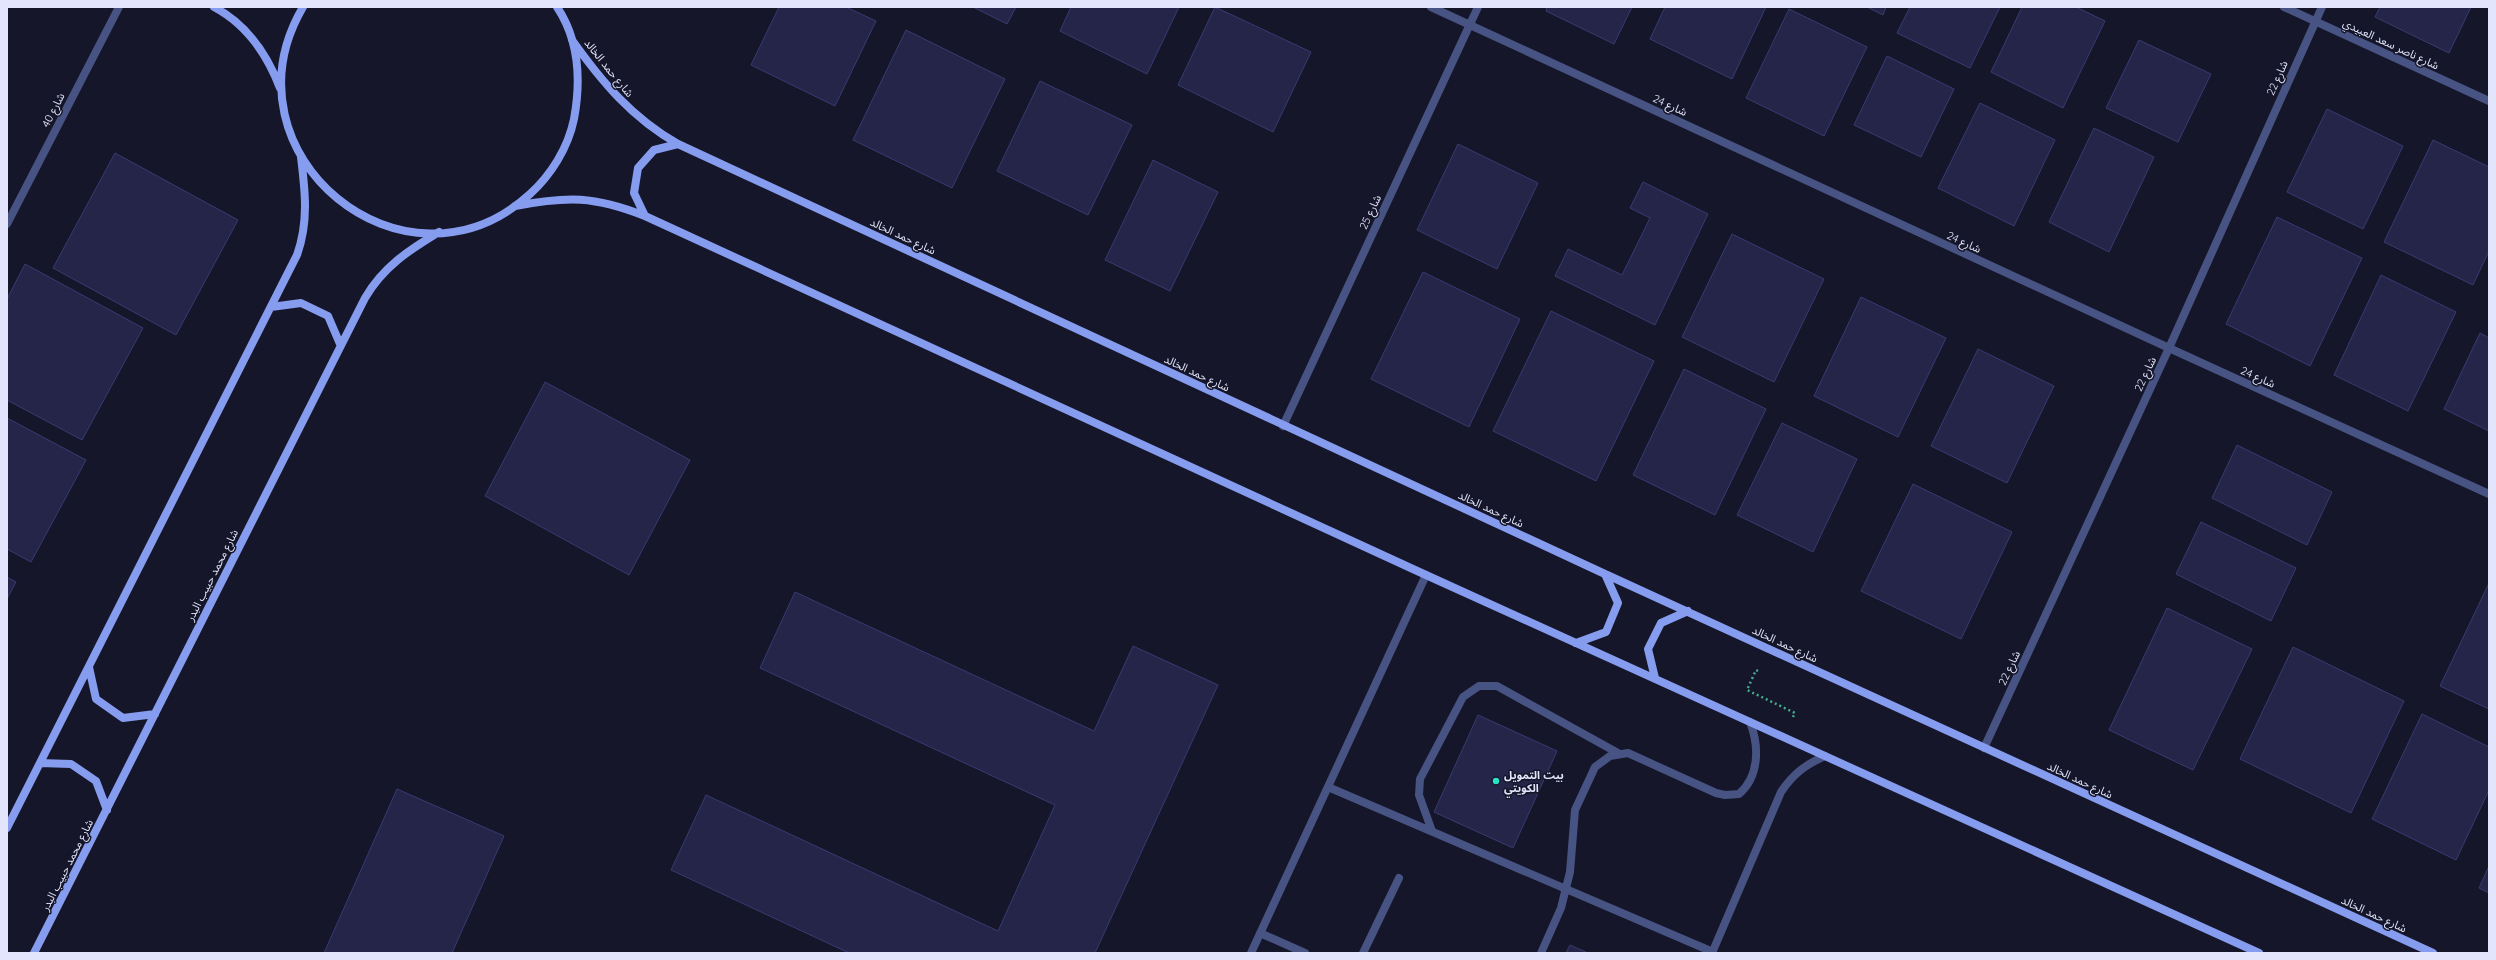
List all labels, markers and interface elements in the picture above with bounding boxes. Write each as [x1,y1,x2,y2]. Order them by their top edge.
street label: شارع ناصر سعد العبيدي [2340,16,2442,75]
street label: شارع حمد الخالد [581,36,637,101]
street label: شارع 22 [2263,58,2292,98]
street label: شارع 40 [38,90,69,130]
street label: شارع 24 [1650,91,1690,120]
street label: شارع 25 [1356,192,1385,232]
street label: شارع حمد الخالد [868,215,938,258]
street label: شارع 24 [1944,228,1984,257]
street label: شارع حمد الخالد [1162,352,1232,395]
street label: شارع 22 [2131,354,2160,394]
street label: شارع 24 [2238,363,2278,392]
street label: شارع حمد الخالد [1456,488,1526,531]
street label: شارع محمد حبيب البدر [182,527,242,625]
street label: شارع حمد الخالد [1750,623,1820,666]
street label: شارع 22 [1995,648,2024,688]
street label: شارع حمد الخالد [2045,759,2115,802]
place label: بيت التمويل الكويتي [1504,768,1564,798]
marker: بيت التمويل الكويتي [1491,776,1501,786]
street label: شارع محمد حبيب البدر [37,817,97,915]
street label: شارع حمد الخالد [2339,893,2409,936]

